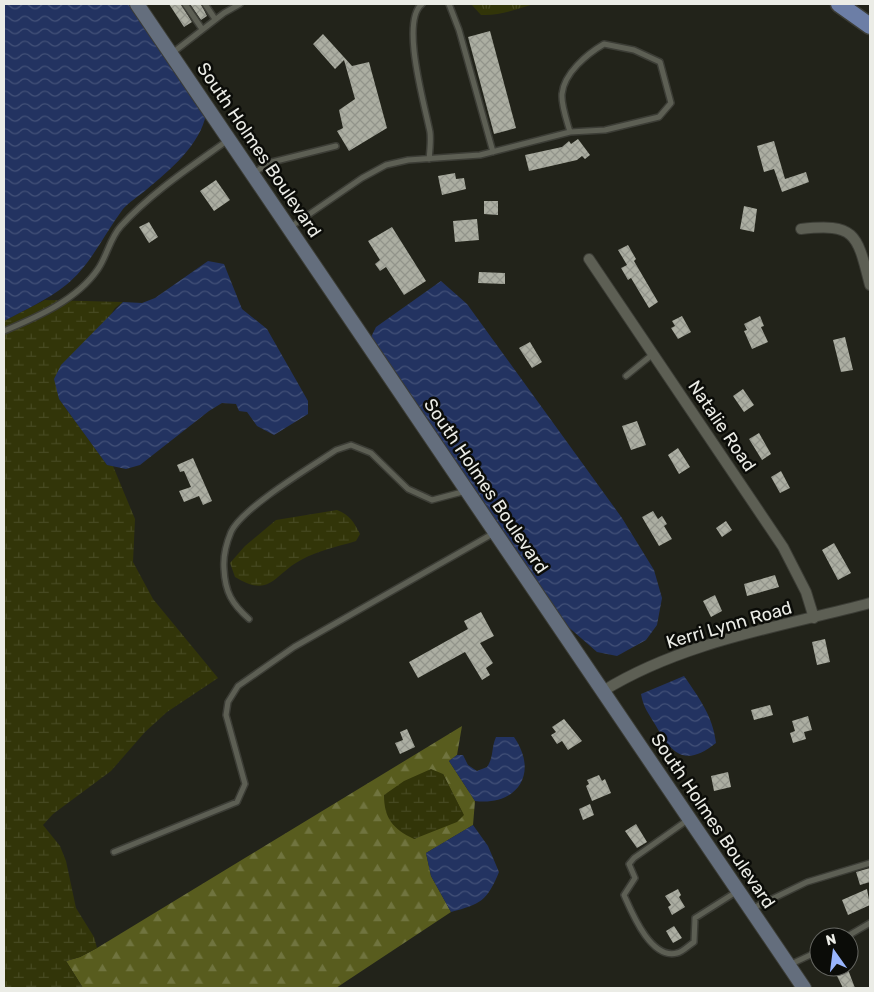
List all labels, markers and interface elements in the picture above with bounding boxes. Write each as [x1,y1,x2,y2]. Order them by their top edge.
street label: South Holmes Boulevard [192,58,326,242]
street label: Natalie Road [683,376,761,476]
street label: South Holmes Boulevard [419,394,553,578]
street label: Kerri Lynn Road [663,597,795,653]
street label: South Holmes Boulevard [646,729,780,913]
north arrow [809,927,859,977]
text: N [824,930,838,949]

